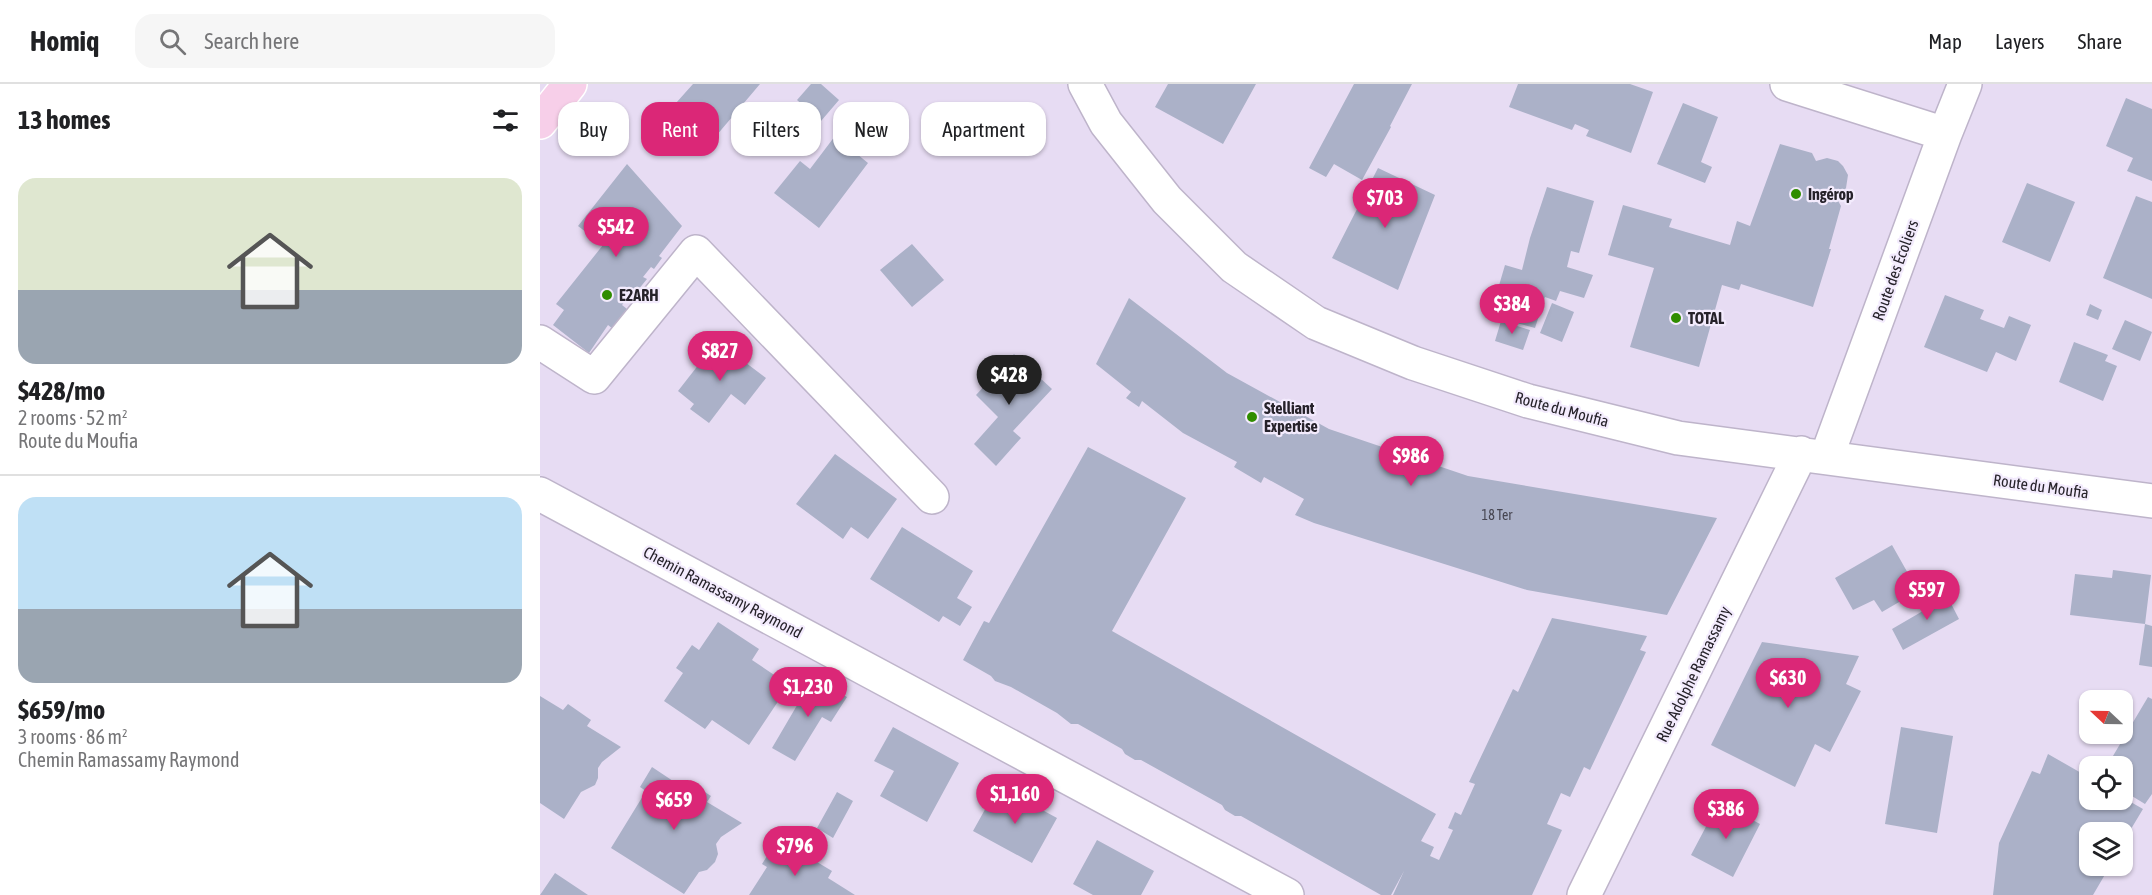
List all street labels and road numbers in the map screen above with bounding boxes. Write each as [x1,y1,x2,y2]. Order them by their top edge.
street label: Route des Écoliers [1868,217,1922,323]
street label: Route du Moufia [1513,388,1611,430]
street label: Route du Moufia [1992,470,2090,502]
street label: Chemin Ramassamy Raymond [640,542,805,642]
street label: Rue Adolphe Ramassamy [1652,603,1735,745]

